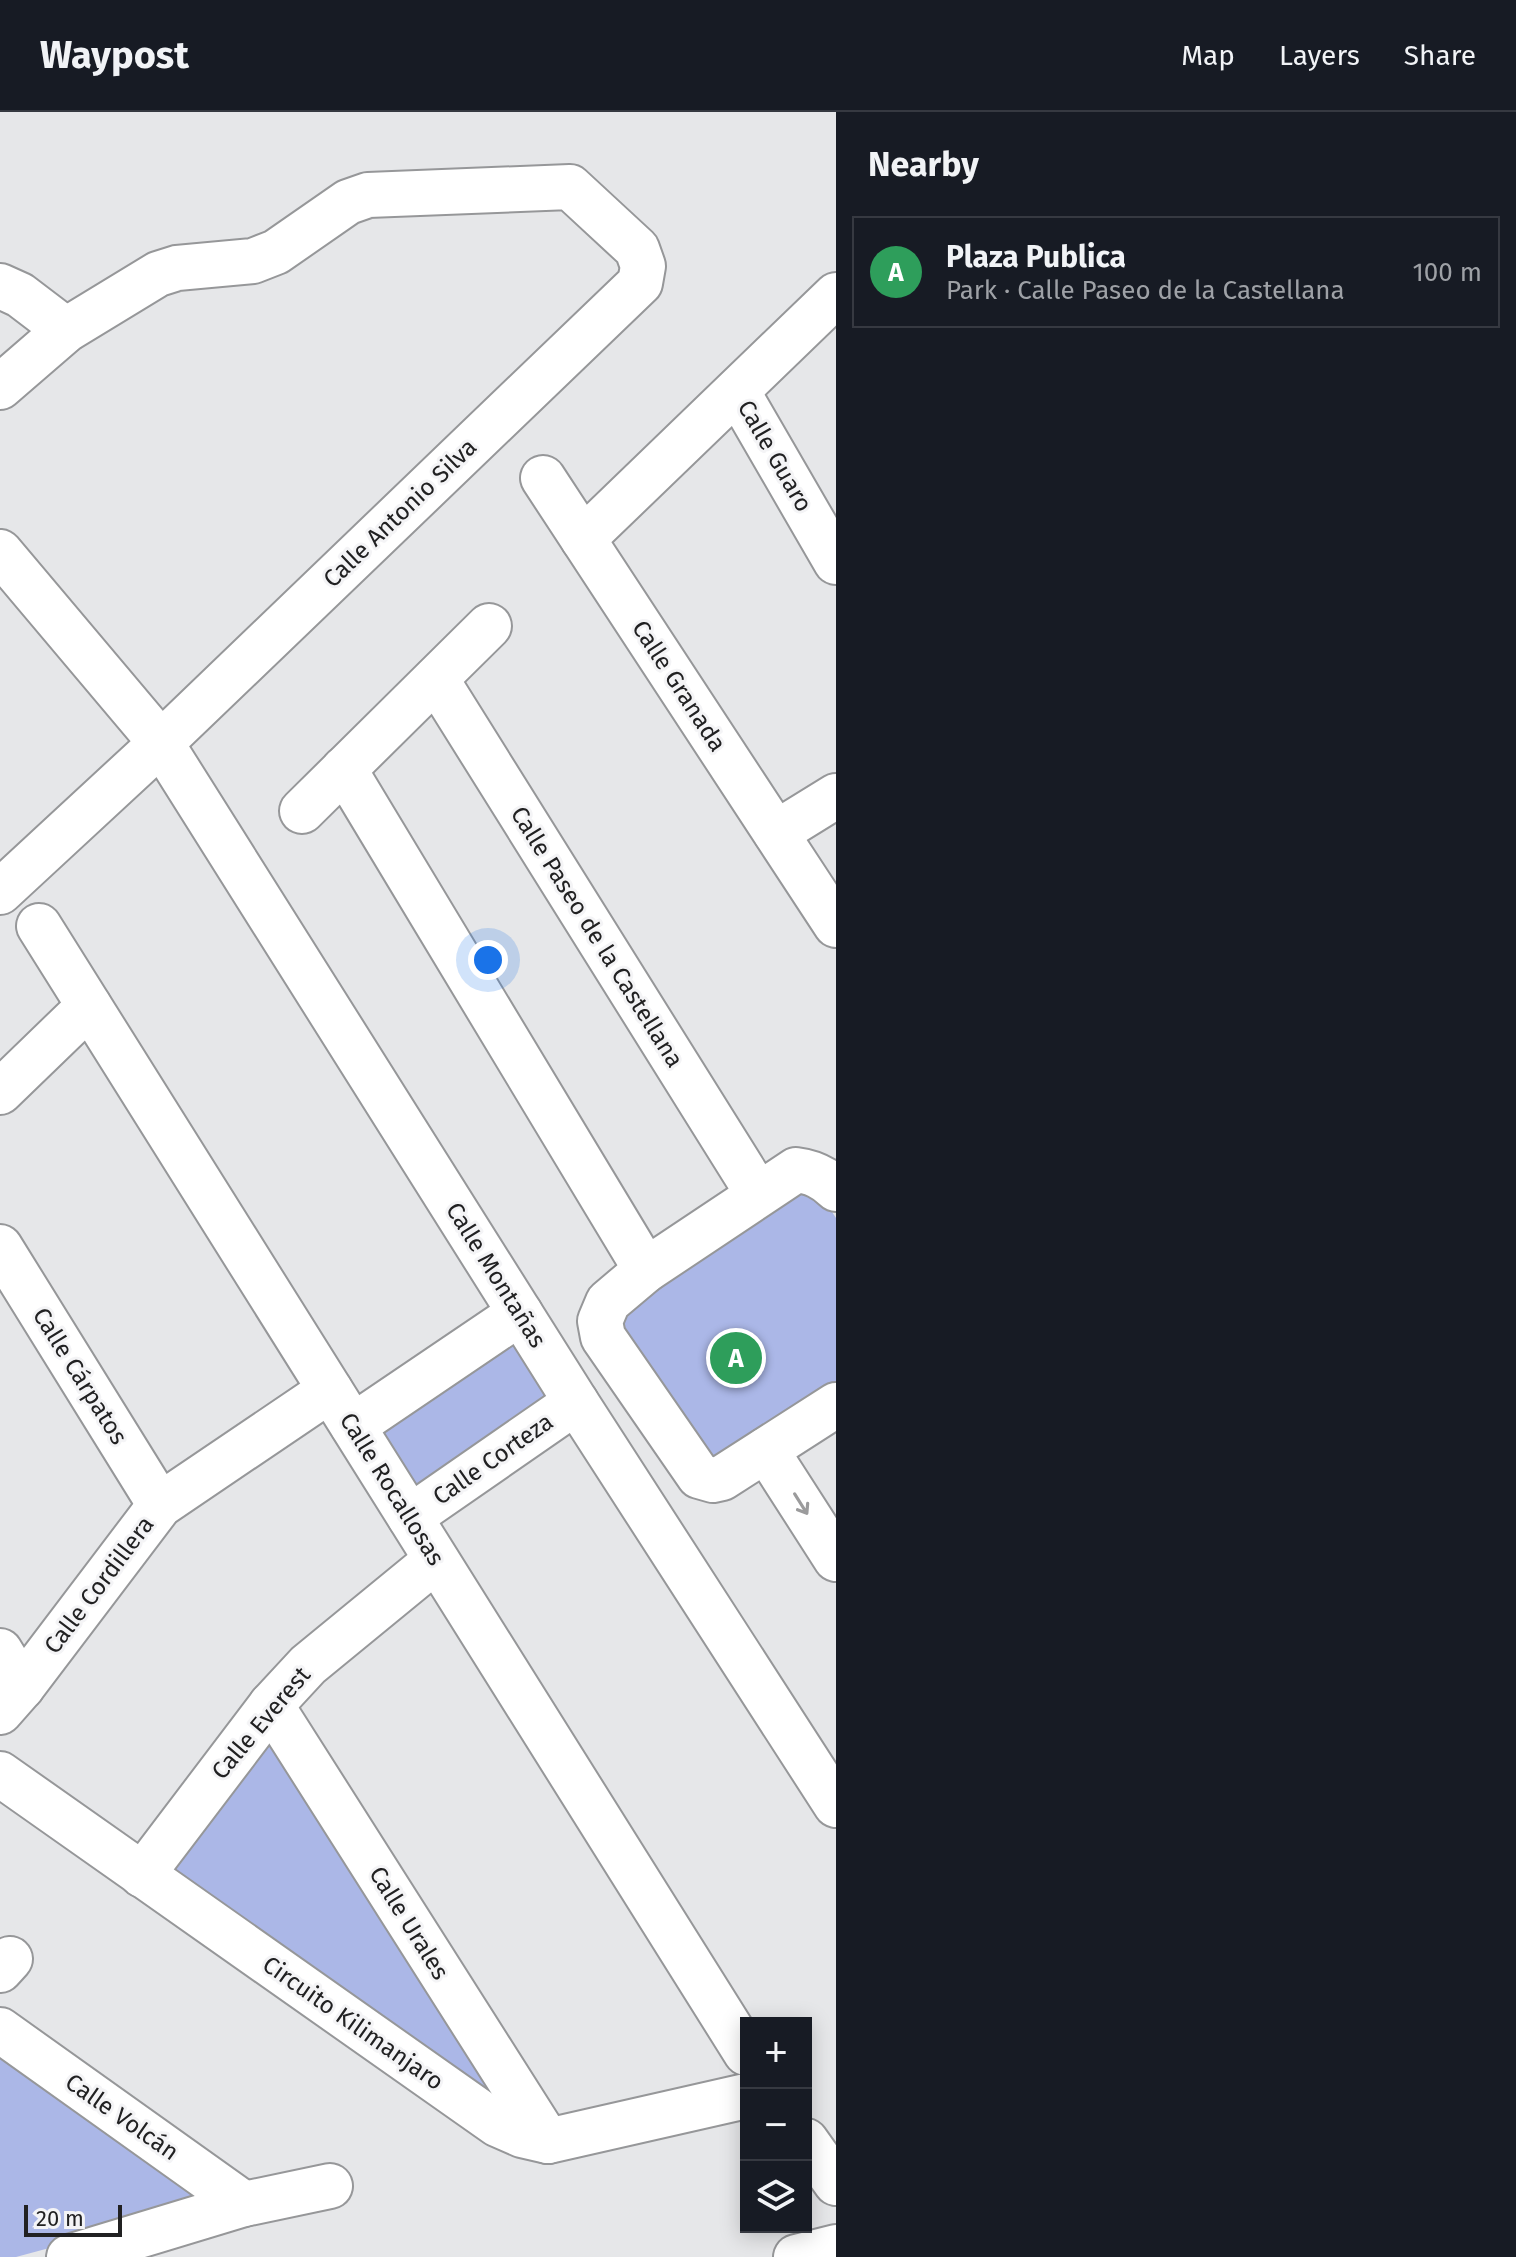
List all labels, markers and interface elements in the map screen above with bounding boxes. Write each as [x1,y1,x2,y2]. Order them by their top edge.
text: Waypost [40,32,189,78]
text: Map [1181,39,1235,72]
text: Layers [1279,39,1360,72]
text: Share [1404,39,1476,72]
text: Nearby [868,144,979,185]
text: Plaza Publica [946,239,1126,275]
text: A [888,257,904,288]
text: 100 m [1413,257,1482,288]
text: Park · Calle Paseo de la Castellana [946,275,1345,306]
street label: Calle Guaro [732,395,818,517]
street label: Calle Antonio Silva [318,433,482,593]
street label: Calle Granada [626,615,732,757]
street label: Calle Paseo de la Castellana [505,801,689,1073]
your location [468,940,508,980]
street label: Calle Montañas [440,1197,552,1353]
street label: Calle Cárpatos [27,1303,133,1449]
pin: A [710,1328,762,1388]
street label: Calle Corteza [428,1407,558,1511]
street label: Calle Rocallosas [334,1408,450,1570]
one-way arrow [793,1493,810,1515]
street label: Calle Cordillera [38,1511,160,1659]
street label: Calle Everest [206,1661,316,1785]
street label: Calle Urales [363,1861,455,1985]
street label: Circuito Kilimanjaro [257,1950,449,2096]
map controls [740,2017,812,2233]
button: + [740,2017,812,2089]
street label: Calle Volcán [60,2068,184,2166]
button: − [740,2089,812,2161]
button: layers [740,2161,812,2233]
scale bar [24,2201,122,2237]
text: 20 m [36,2205,84,2232]

